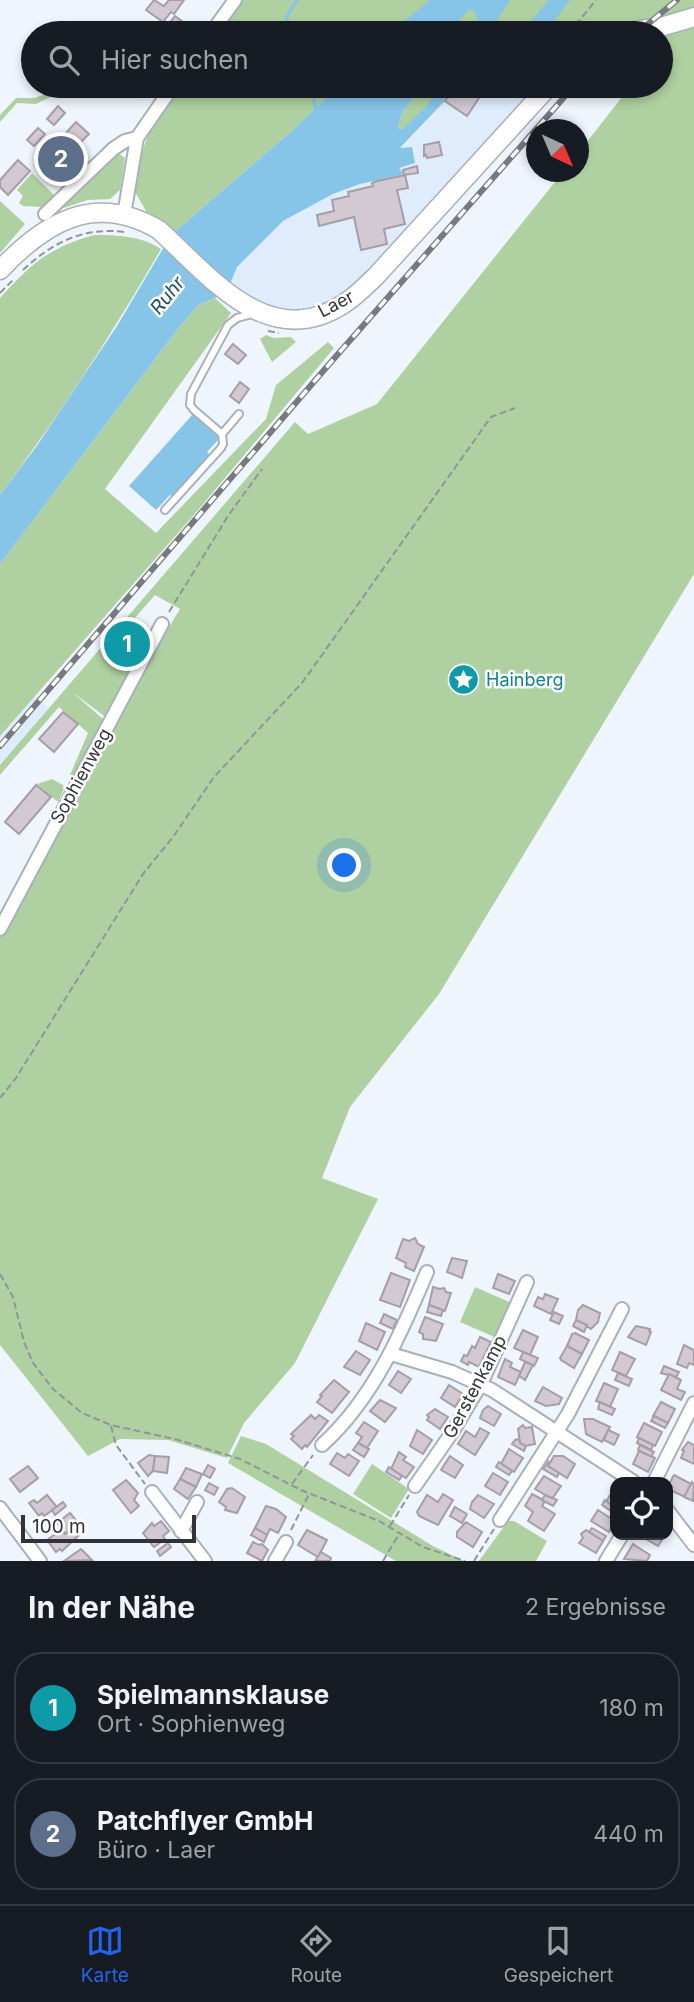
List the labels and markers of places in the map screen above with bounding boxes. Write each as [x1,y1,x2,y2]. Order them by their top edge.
pin: 2 [38,133,84,185]
pin: 1 [104,618,150,670]
place icon: Hainberg [446,663,480,697]
place label: Hainberg [486,669,564,690]

